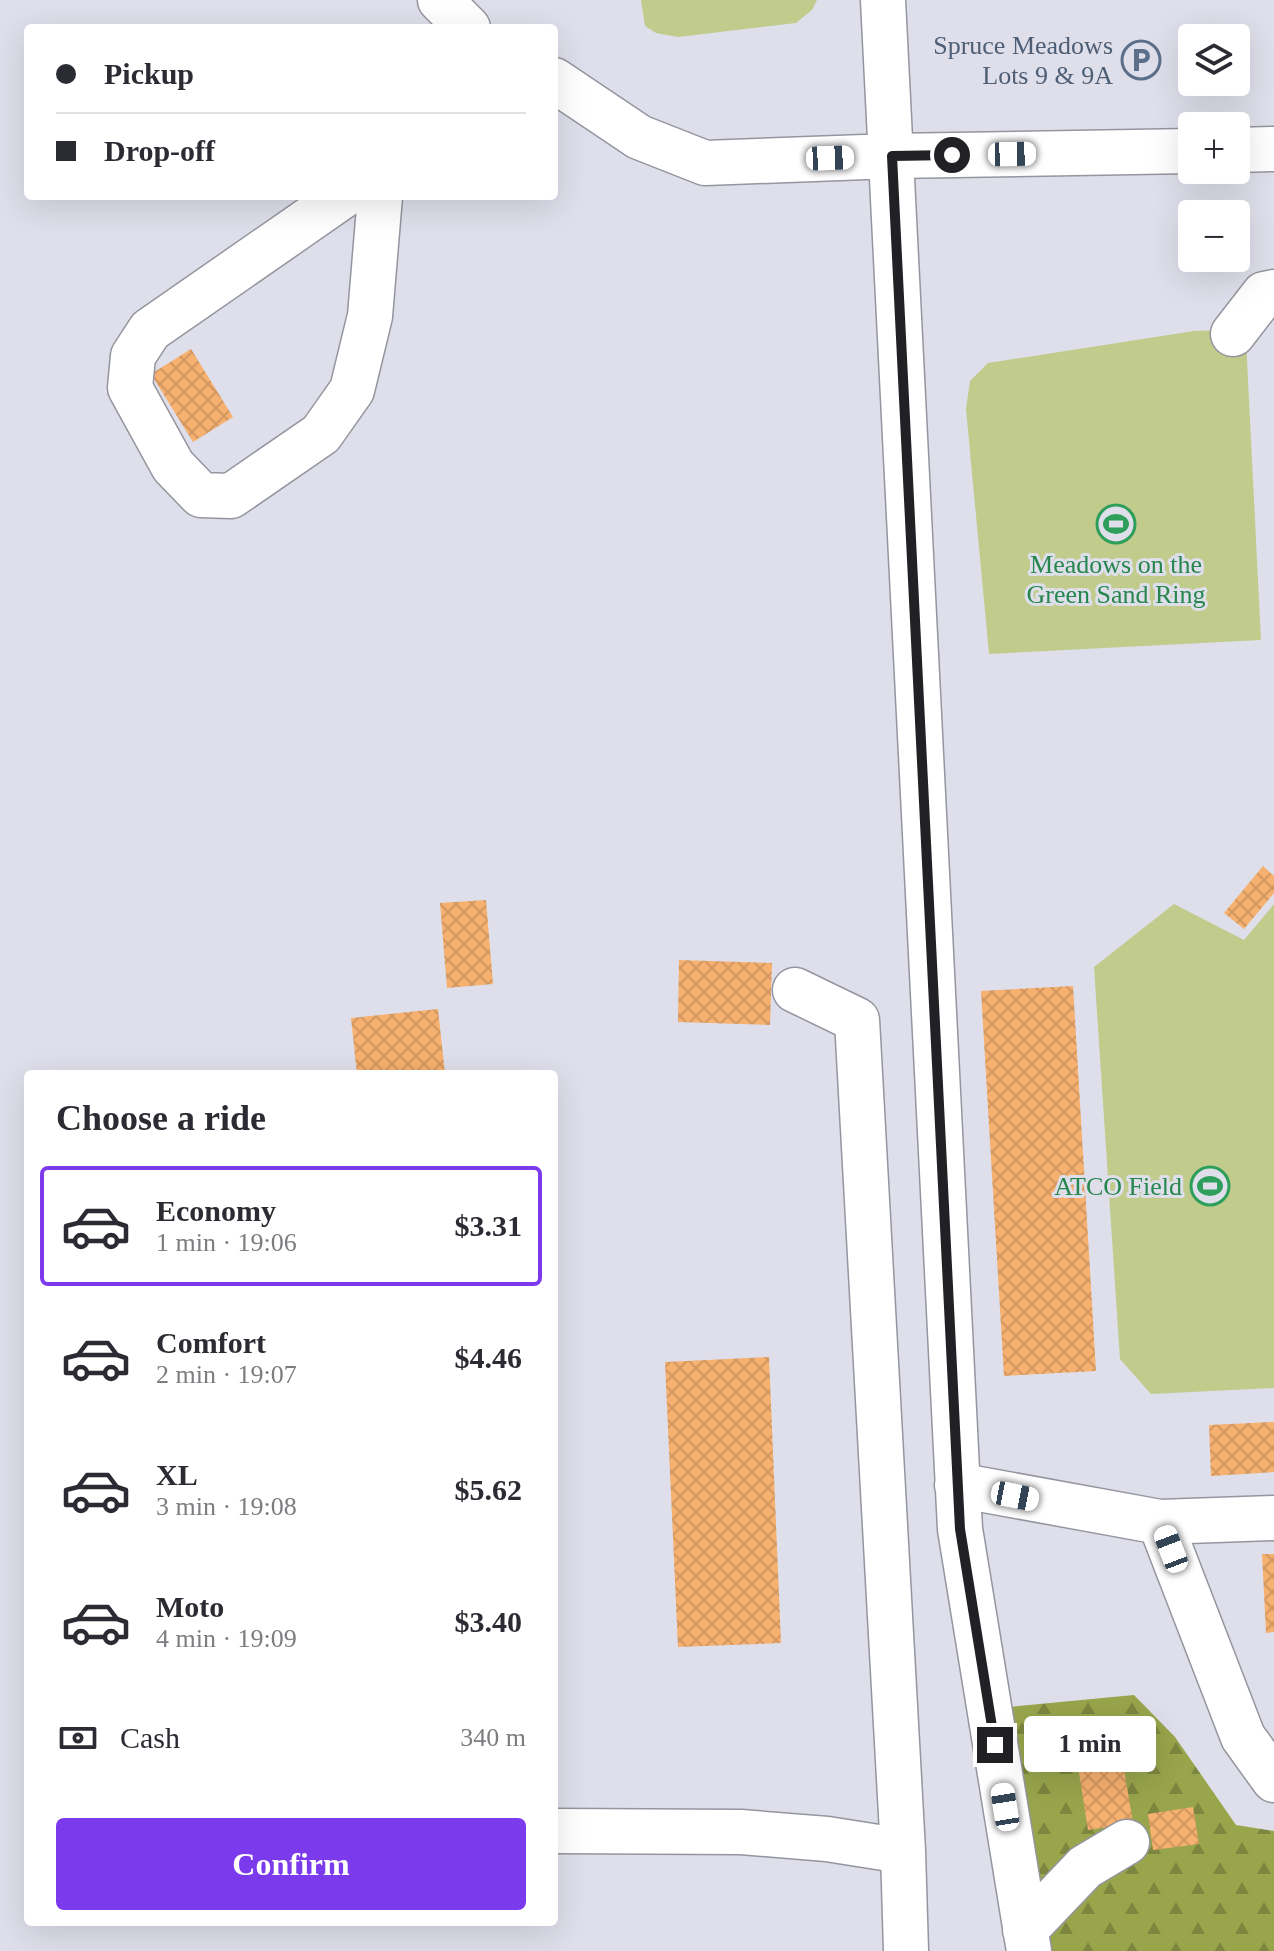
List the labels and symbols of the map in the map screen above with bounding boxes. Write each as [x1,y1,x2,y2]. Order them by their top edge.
place label: Spruce Meadows Lots 9 & 9A [933,31,1113,90]
parking icon: Spruce Meadows Lots 9 & 9A [1120,39,1162,81]
route start [934,137,970,173]
car [988,142,1036,166]
car [806,145,854,171]
sports icon: Meadows on the Green Sand Ring [1095,503,1137,545]
place label: Meadows on the Green Sand Ring [1026,550,1206,609]
sports icon: ATCO Field [1189,1165,1231,1207]
place label: ATCO Field [1054,1172,1182,1201]
car [989,1480,1041,1512]
car [1151,1522,1191,1576]
callout: 1 min [1023,1717,1155,1773]
route end [977,1727,1013,1763]
car [989,1781,1021,1833]

